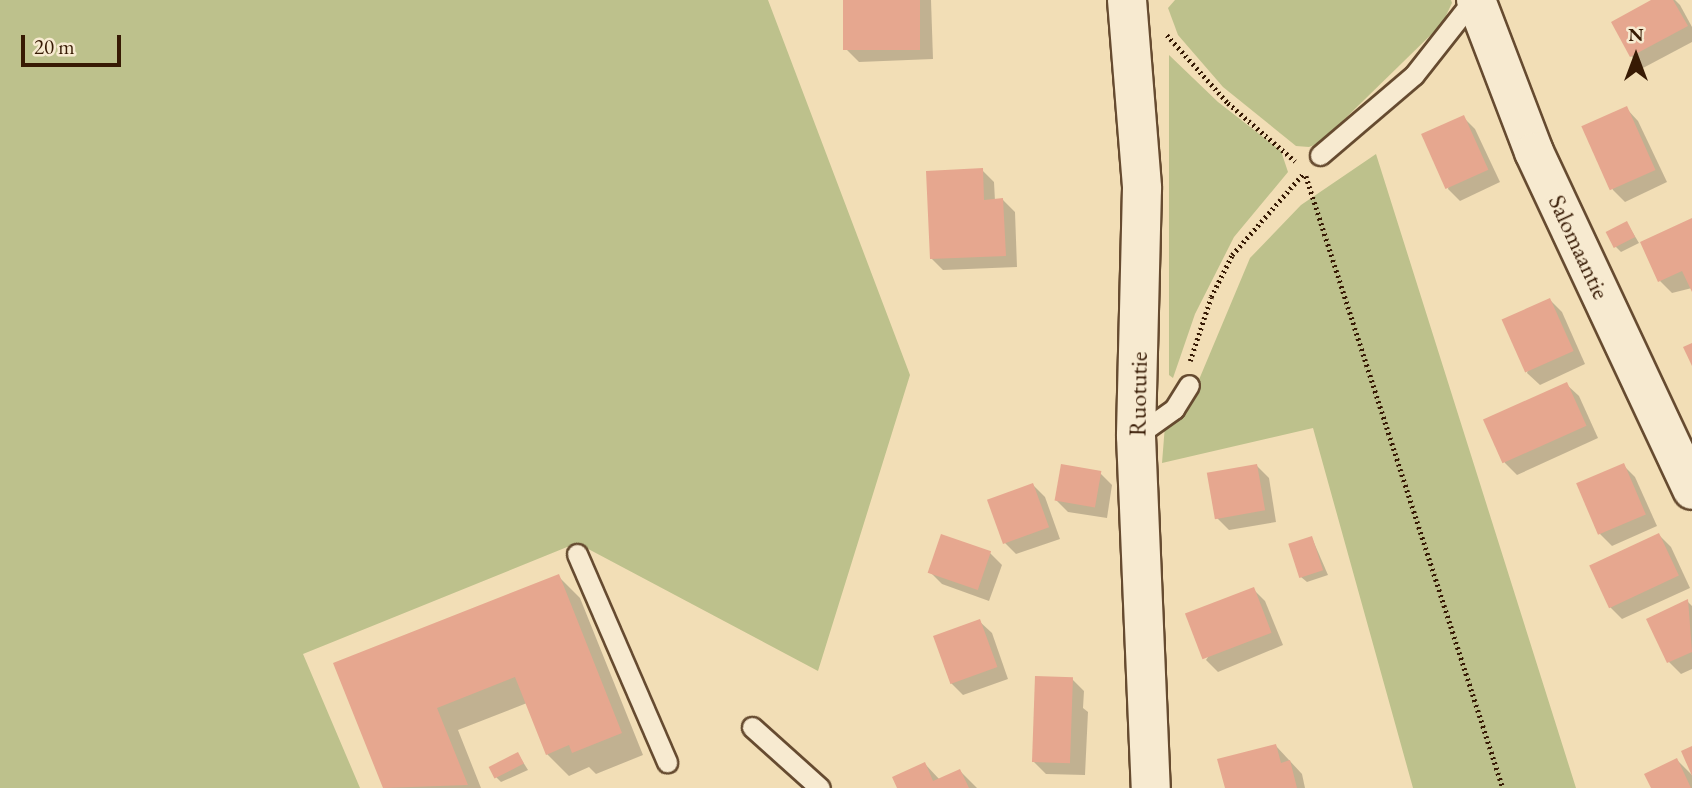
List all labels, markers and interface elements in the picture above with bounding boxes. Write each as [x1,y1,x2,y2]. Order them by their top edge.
scale bar [24,21,124,65]
north arrow [1601,21,1671,91]
text: N [1628,22,1644,47]
text: 20 m [34,33,75,60]
street label: Salomaantie [1542,190,1616,304]
street label: Ruotutie [1123,351,1153,437]

